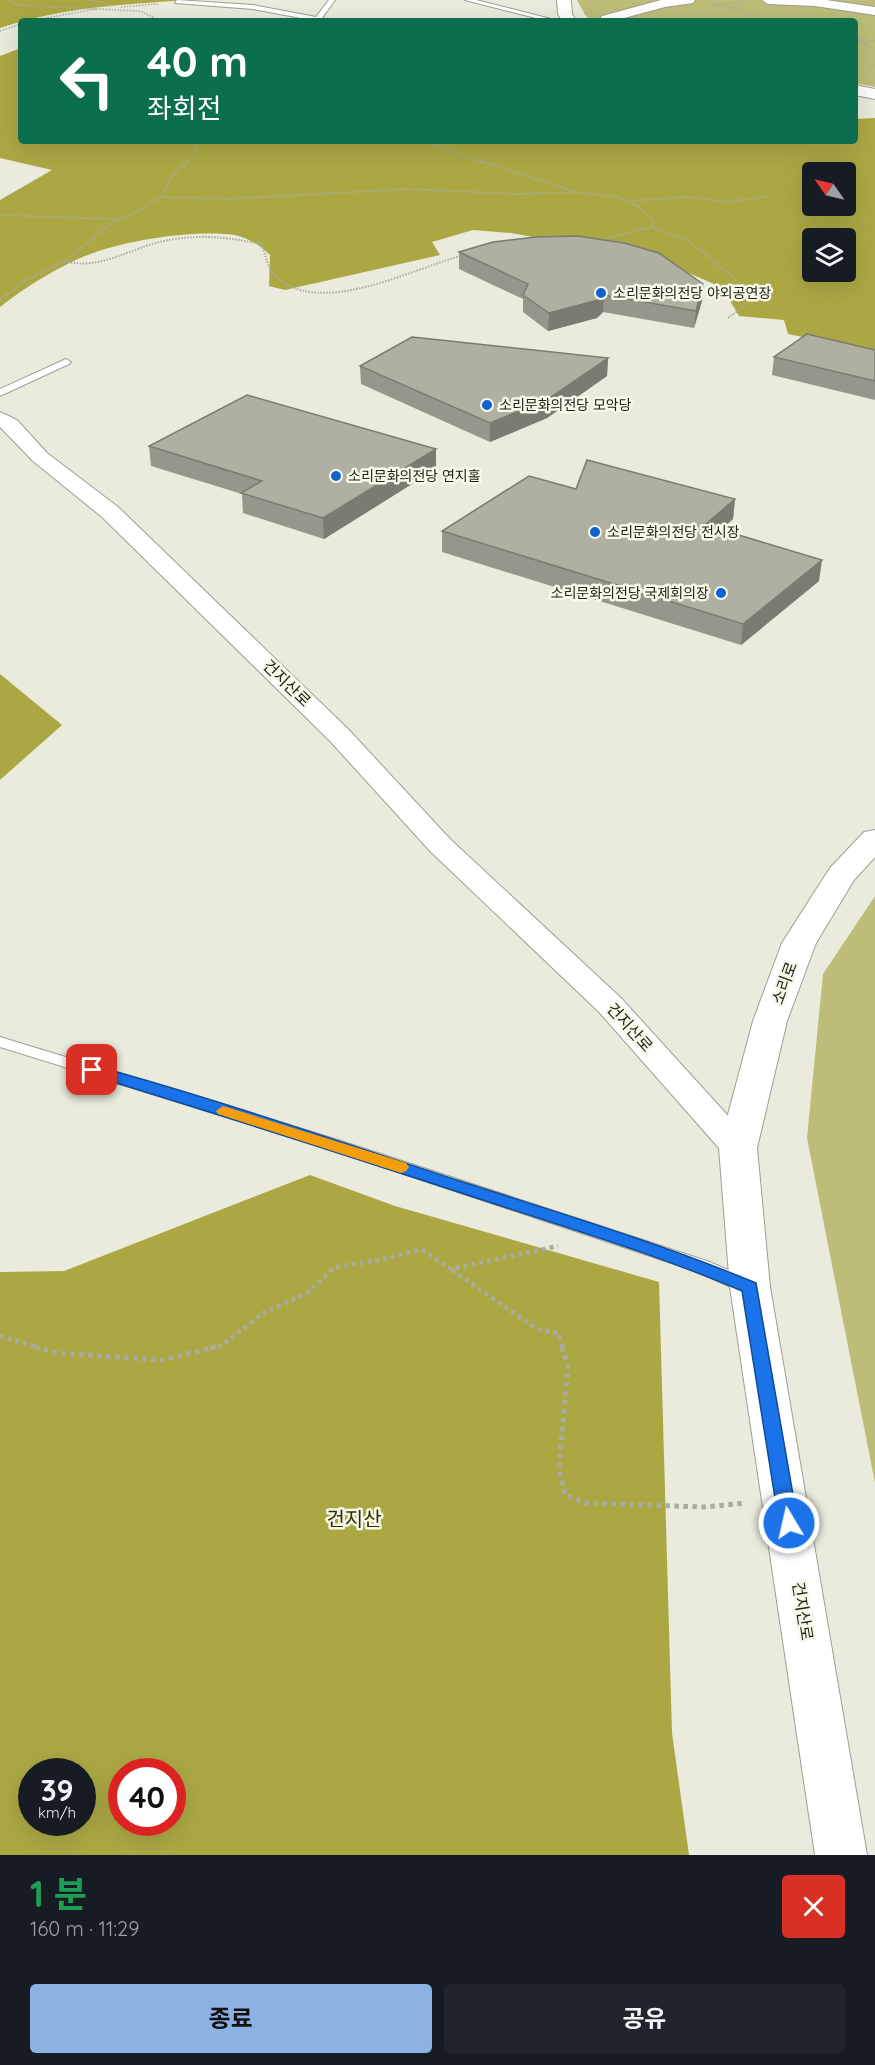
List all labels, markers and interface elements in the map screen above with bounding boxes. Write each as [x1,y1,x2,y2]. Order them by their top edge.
text: 40 m [147,35,248,88]
icon: left [48,42,126,120]
text: 좌회전 [147,91,222,125]
north arrow [802,162,856,216]
map controls [802,162,856,282]
button: layers [802,228,856,282]
place label: 소리문화의전당 야외공연장 [613,284,772,302]
marker: 소리문화의전당 야외공연장 [594,286,608,300]
place label: 소리문화의전당 모악당 [499,396,632,414]
marker: 소리문화의전당 모악당 [480,398,494,412]
place label: 소리문화의전당 연지홀 [348,467,481,485]
marker: 소리문화의전당 연지홀 [329,469,343,483]
place label: 소리문화의전당 전시장 [607,523,740,541]
marker: 소리문화의전당 전시장 [588,525,602,539]
place label: 소리문화의전당 국제회의장 [551,584,709,602]
marker: 소리문화의전당 국제회의장 [714,586,728,600]
street label: 건지산로 [259,655,315,711]
street label: 소리로 [767,959,801,1007]
street label: 건지산로 [603,998,657,1056]
pin [66,1044,117,1095]
icon: arrive [75,1053,108,1086]
position arrow [757,1491,821,1555]
park label: 건지산 [326,1506,382,1531]
street label: 건지산로 [789,1580,818,1642]
speed limit sign: 40 [108,1758,186,1836]
text: 39 [40,1771,74,1809]
text: km/h [38,1803,76,1822]
text: 1 분 [30,1871,87,1916]
button: close [782,1875,845,1938]
text: 160 m · 11:29 [30,1916,139,1941]
button: 종료 [30,1984,432,2053]
button: 공유 [444,1984,845,2053]

